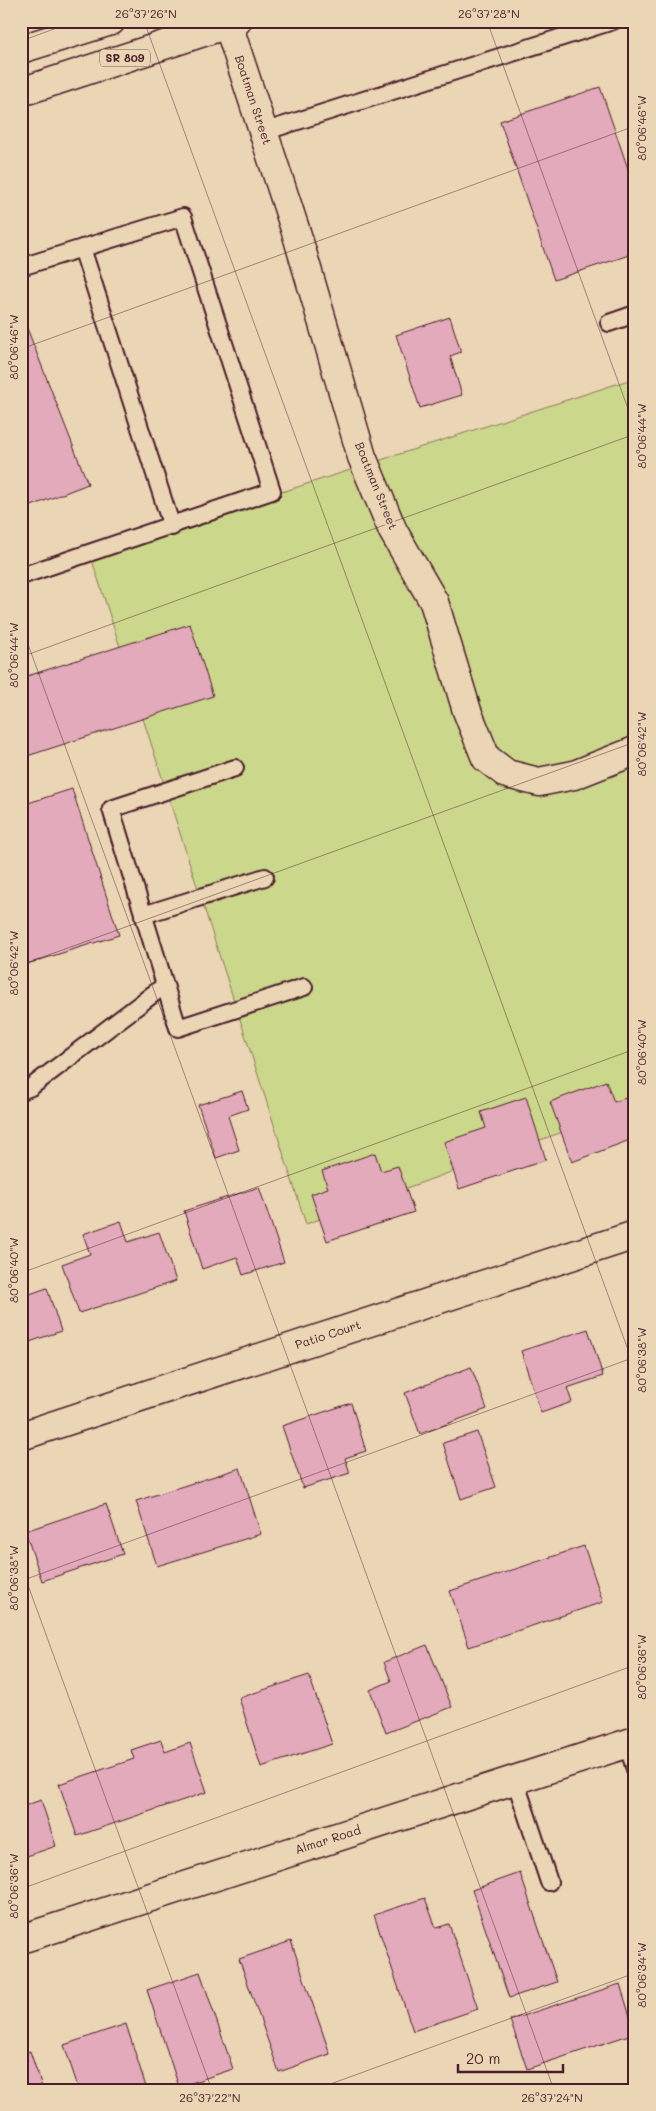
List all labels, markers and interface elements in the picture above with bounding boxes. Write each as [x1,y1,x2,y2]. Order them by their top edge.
text: 26°37'26"N [115,5,177,21]
text: 26°37'28"N [458,5,520,21]
road number: SR 809 [100,49,150,66]
street label: Boatman Street [232,53,276,146]
text: 80°06'46"W [633,95,649,161]
text: 80°06'46"W [5,314,21,380]
text: 80°06'44"W [633,403,649,469]
street label: Boatman Street [352,439,402,532]
text: 80°06'44"W [5,622,21,688]
text: 80°06'42"W [633,711,649,777]
text: 80°06'42"W [5,930,21,996]
text: 80°06'40"W [633,1019,649,1085]
text: 80°06'40"W [5,1237,21,1303]
street label: Patio Court [293,1316,363,1352]
text: 80°06'38"W [633,1327,649,1393]
text: 80°06'38"W [5,1545,21,1611]
text: 80°06'36"W [633,1634,649,1700]
street label: Almar Road [293,1821,363,1857]
text: 80°06'36"W [5,1853,21,1919]
text: 80°06'34"W [633,1942,649,2008]
scale bar [458,2041,564,2073]
text: 20 m [466,2048,500,2068]
text: 26°37'22"N [179,2089,241,2105]
text: 26°37'24"N [521,2089,583,2105]

